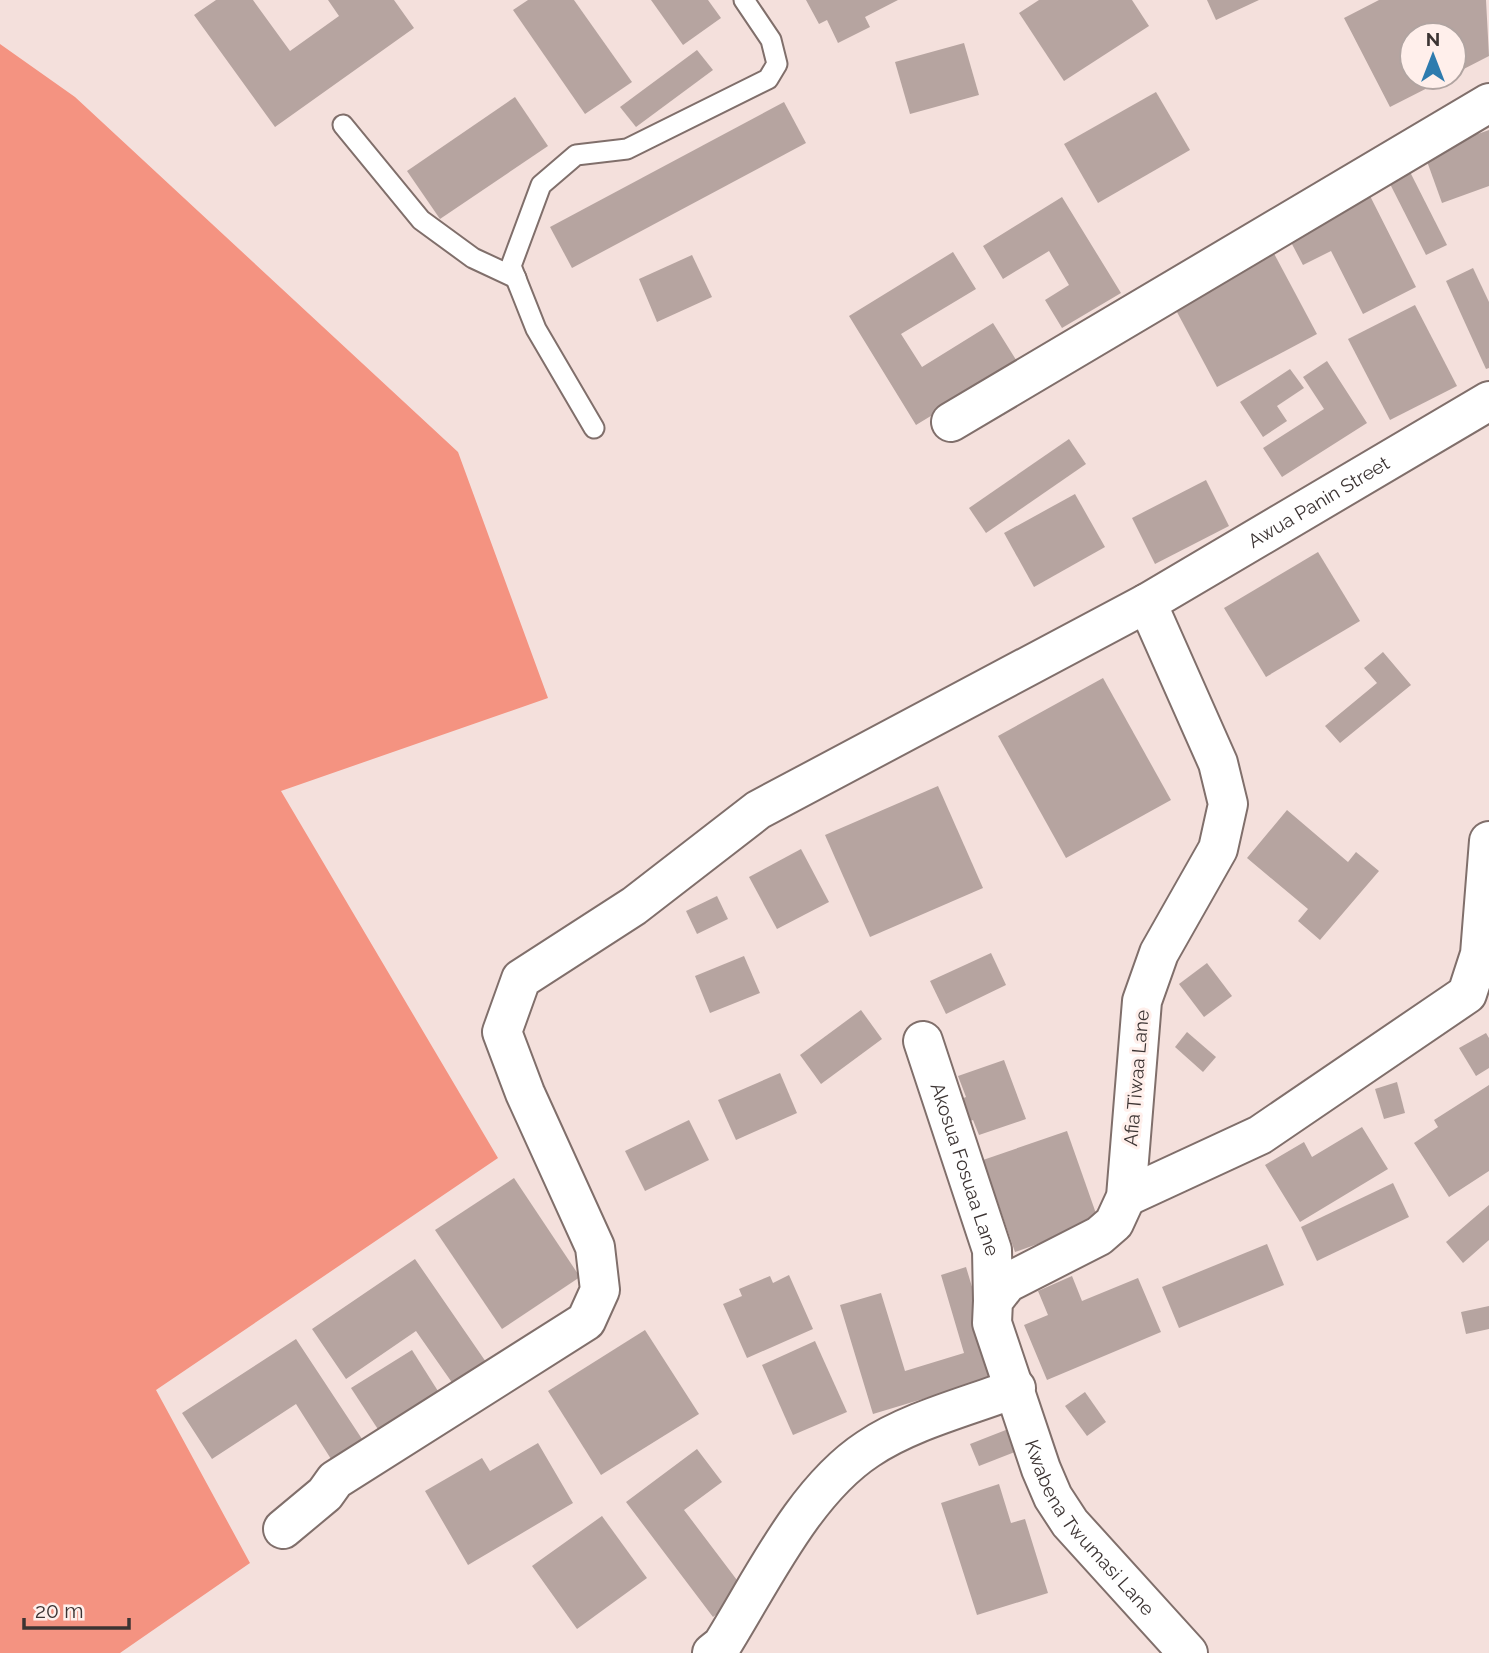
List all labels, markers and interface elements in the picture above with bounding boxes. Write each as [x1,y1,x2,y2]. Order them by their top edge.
north arrow [1398,21,1468,91]
text: N [1426,28,1440,50]
street label: Awua Panin Street [1244,451,1393,552]
street label: Afia Tiwaa Lane [1119,1009,1153,1147]
street label: Akosua Fosuaa Lane [926,1080,1004,1259]
street label: Kwabena Twumasi Lane [1021,1437,1159,1620]
scale bar [24,1586,130,1630]
text: 20 m [35,1598,83,1623]

